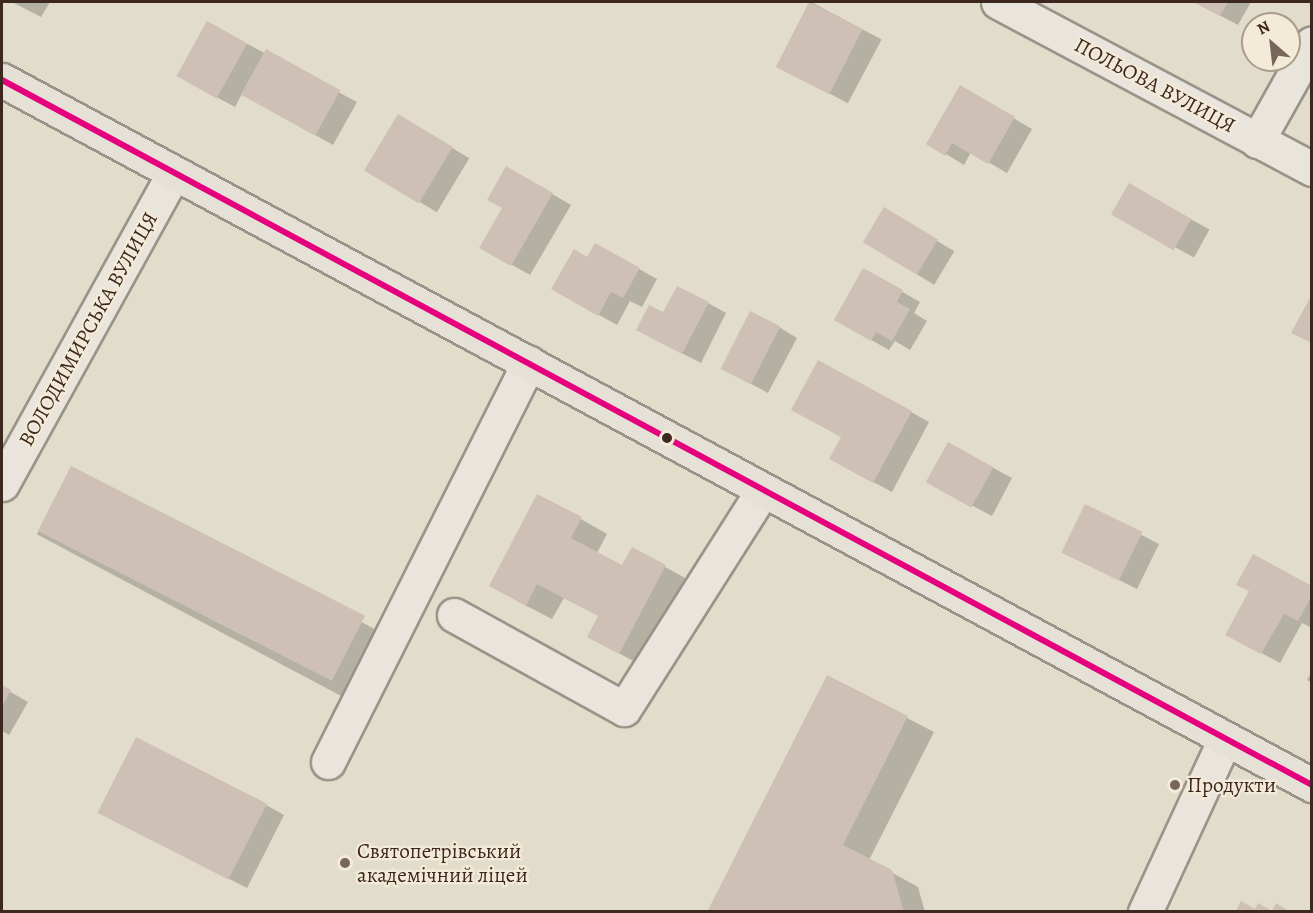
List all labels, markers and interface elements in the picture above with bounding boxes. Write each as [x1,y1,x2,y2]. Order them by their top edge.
north arrow [1241,12,1301,72]
text: N [1253,15,1274,40]
street label: ПОЛЬОВА ВУЛИЦЯ [1070,32,1240,138]
street label: ВОЛОДИМИРСЬКА ВУЛИЦЯ [13,208,163,450]
unlabelled marker [661,432,673,444]
place label: Продукти [1187,772,1276,798]
marker: Продукти [1168,778,1182,792]
place label: Святопетрівський академічний ліцей [357,838,528,888]
marker: Святопетрівський академічний ліцей [338,856,352,870]

